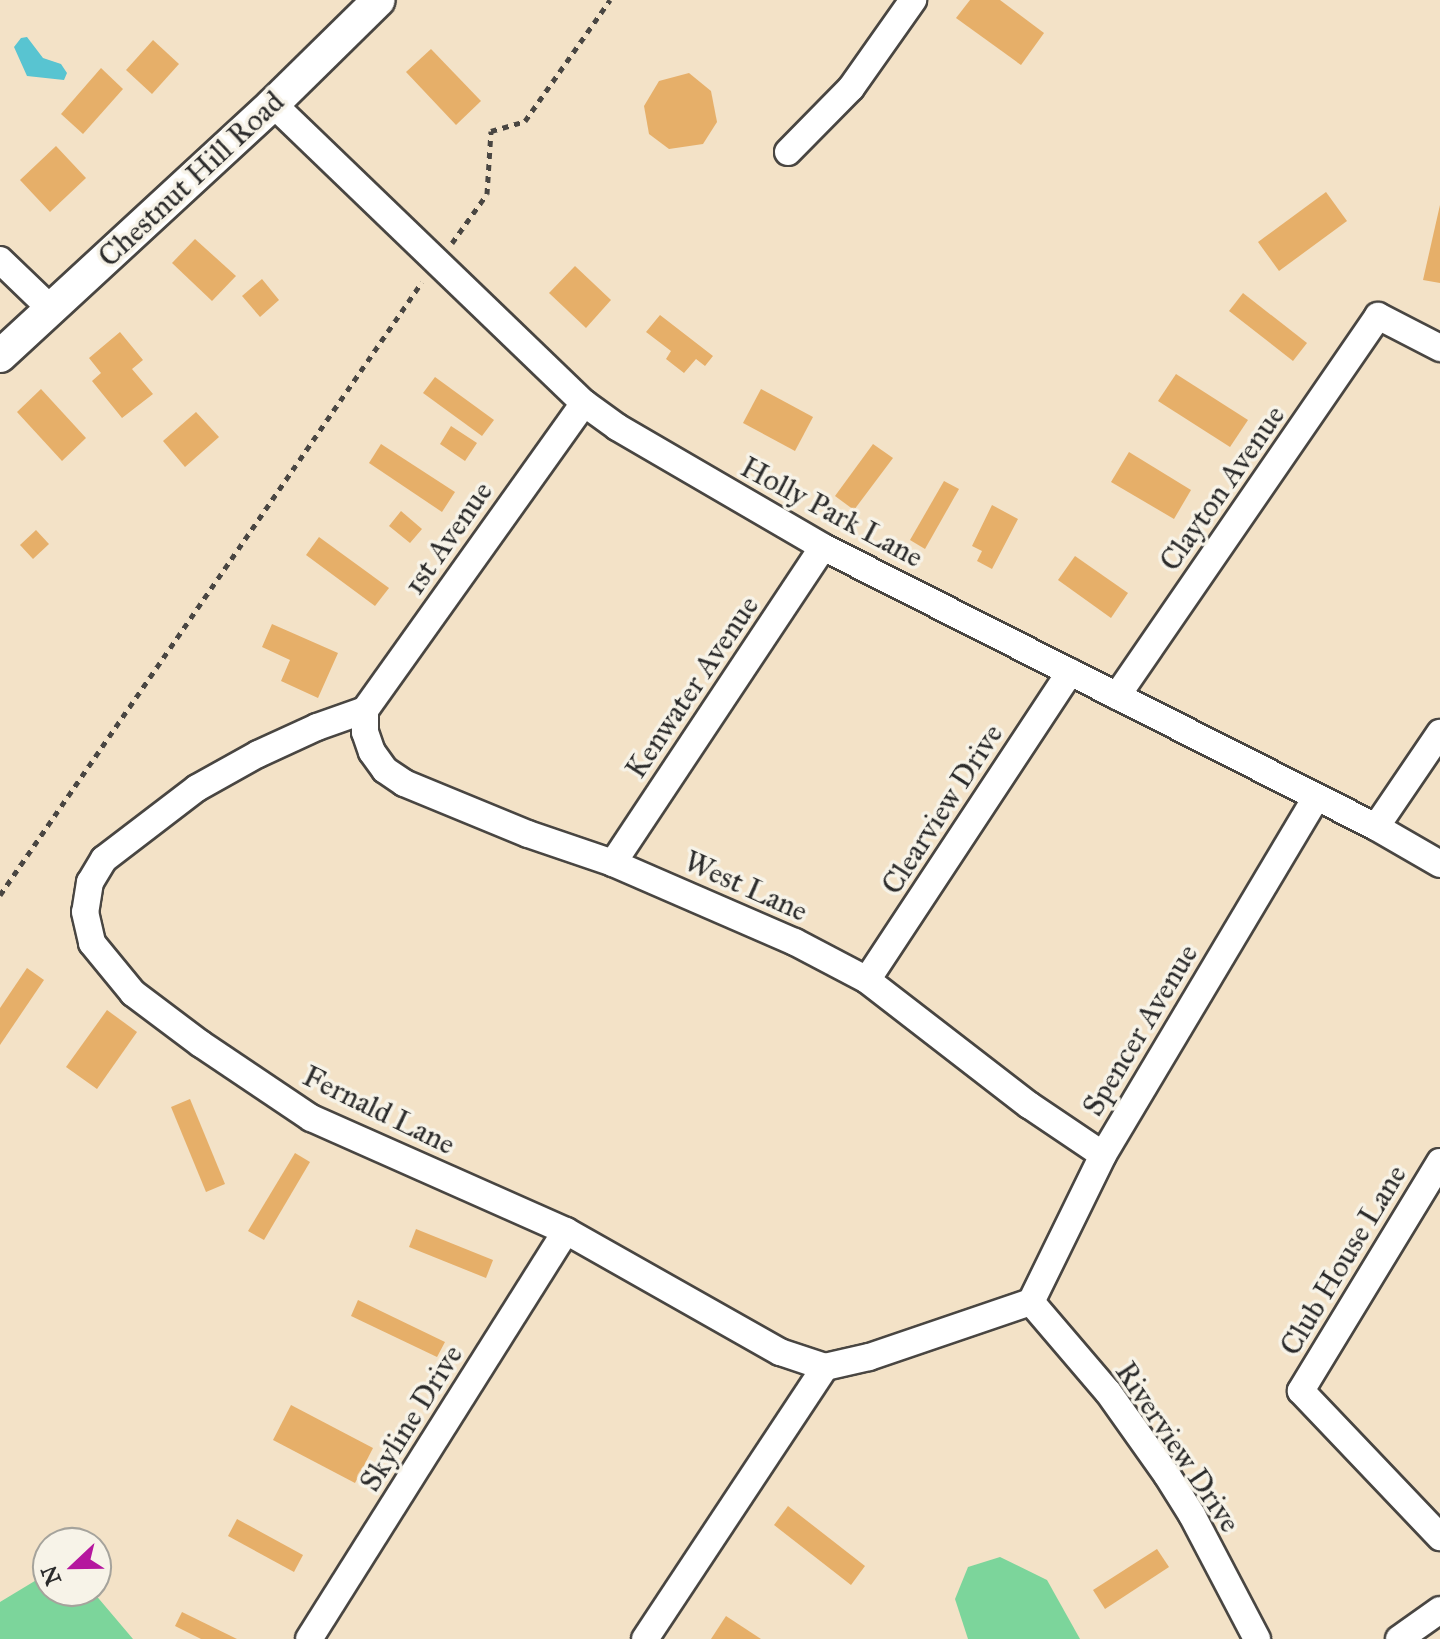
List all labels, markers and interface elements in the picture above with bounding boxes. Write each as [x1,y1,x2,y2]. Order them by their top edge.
street label: Chestnut Hill Road [91,84,291,274]
street label: Clayton Avenue [1152,398,1292,578]
street label: Holly Park Lane [735,449,929,575]
street label: 1st Avenue [396,474,500,602]
street label: Kenwater Avenue [618,589,766,785]
street label: Clearview Drive [874,717,1010,901]
street label: West Lane [679,843,813,929]
street label: Spencer Avenue [1075,938,1205,1122]
street label: Fernald Lane [297,1058,461,1162]
street label: Club House Lane [1272,1158,1414,1362]
street label: Skyline Drive [352,1338,470,1498]
street label: Riverview Drive [1108,1355,1248,1539]
north arrow [32,1527,112,1607]
text: N [35,1562,67,1589]

